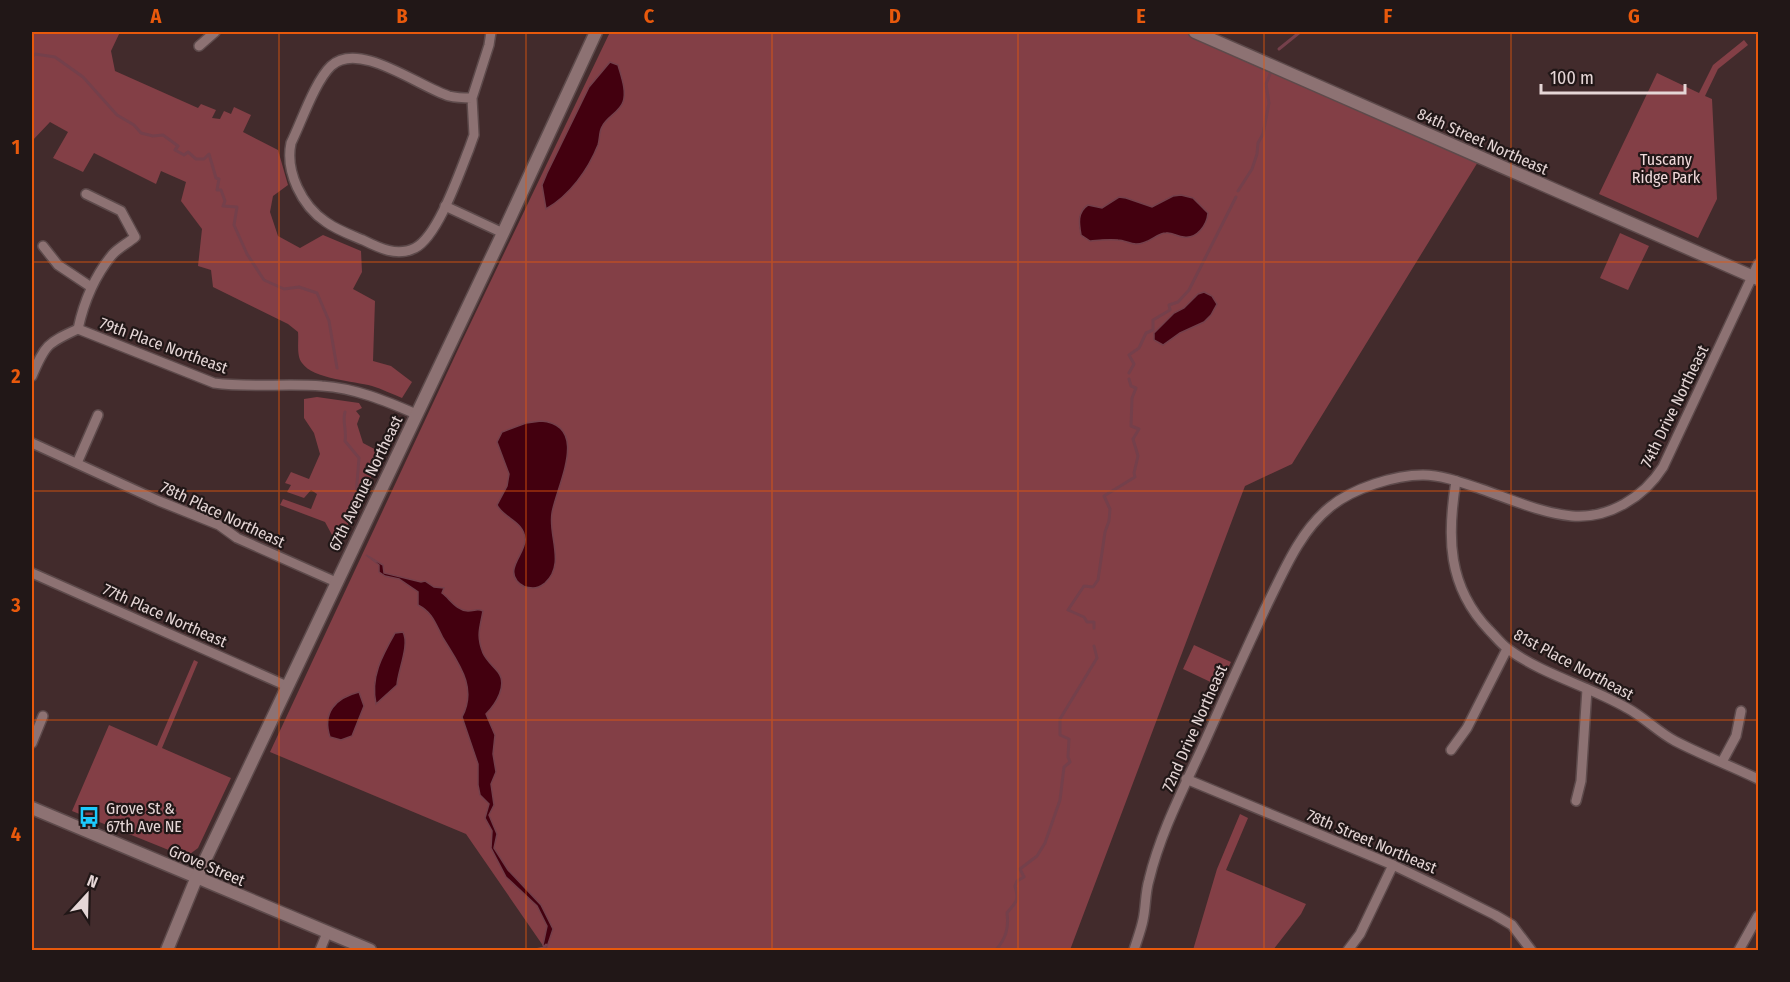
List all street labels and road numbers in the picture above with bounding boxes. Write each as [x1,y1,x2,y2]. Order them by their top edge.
street label: 84th Street Northeast [1414,104,1552,179]
street label: 79th Place Northeast [97,313,231,378]
street label: 74th Drive Northeast [1637,341,1713,470]
street label: 67th Avenue Northeast [324,412,407,554]
street label: 78th Place Northeast [158,477,289,552]
street label: 77th Place Northeast [100,580,230,652]
street label: 81st Place Northeast [1511,625,1638,704]
street label: 72nd Drive Northeast [1158,661,1231,795]
street label: 78th Street Northeast [1304,805,1440,878]
street label: Grove Street [166,841,248,890]

